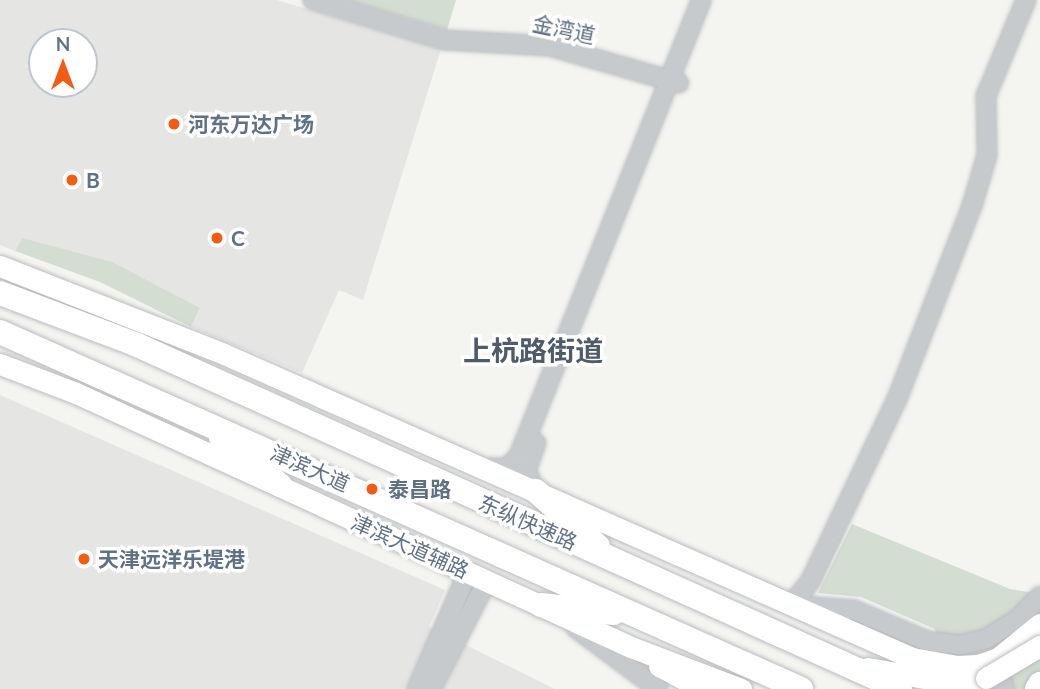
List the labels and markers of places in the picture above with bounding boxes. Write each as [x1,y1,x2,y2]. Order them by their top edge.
place label: 河东万达广场 [188,111,314,137]
marker: 河东万达广场 [166,116,182,132]
place label: B [86,167,100,193]
marker: B [64,172,80,188]
place label: C [231,225,245,251]
marker: C [209,230,225,246]
place label: 泰昌路 [388,476,451,502]
marker: 泰昌路 [362,479,382,499]
place label: 天津远洋乐堤港 [98,546,245,572]
marker: 天津远洋乐堤港 [76,551,92,567]

